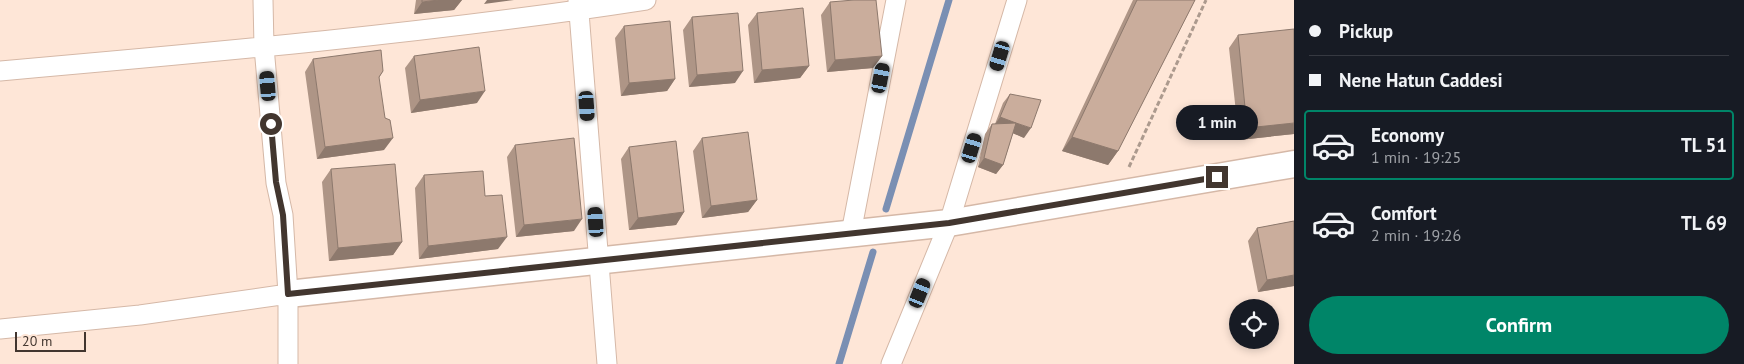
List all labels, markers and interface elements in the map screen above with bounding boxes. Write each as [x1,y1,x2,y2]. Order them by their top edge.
text: Pickup [1339,19,1393,43]
car [988,39,1011,73]
car [870,62,891,94]
text: Nene Hatun Caddesi [1339,68,1503,92]
car [259,70,276,102]
car [578,91,595,121]
callout: 1 min [1176,104,1258,140]
text: 1 min [1197,112,1237,132]
route start [260,113,282,135]
icon: car [1311,123,1356,168]
text: Economy [1371,123,1444,147]
car [960,131,983,165]
text: TL 51 [1681,133,1727,157]
text: 1 min · 19:25 [1371,147,1461,167]
route end [1206,166,1228,188]
icon: car [1311,201,1356,246]
text: Comfort [1371,201,1437,225]
car [587,207,604,237]
text: TL 69 [1681,211,1727,235]
text: 2 min · 19:26 [1371,225,1461,245]
car [907,276,932,310]
button: Confirm [1309,296,1729,354]
map controls [1229,299,1279,349]
button: locate [1229,299,1279,349]
scale bar [15,329,86,352]
text: 20 m [22,332,52,350]

